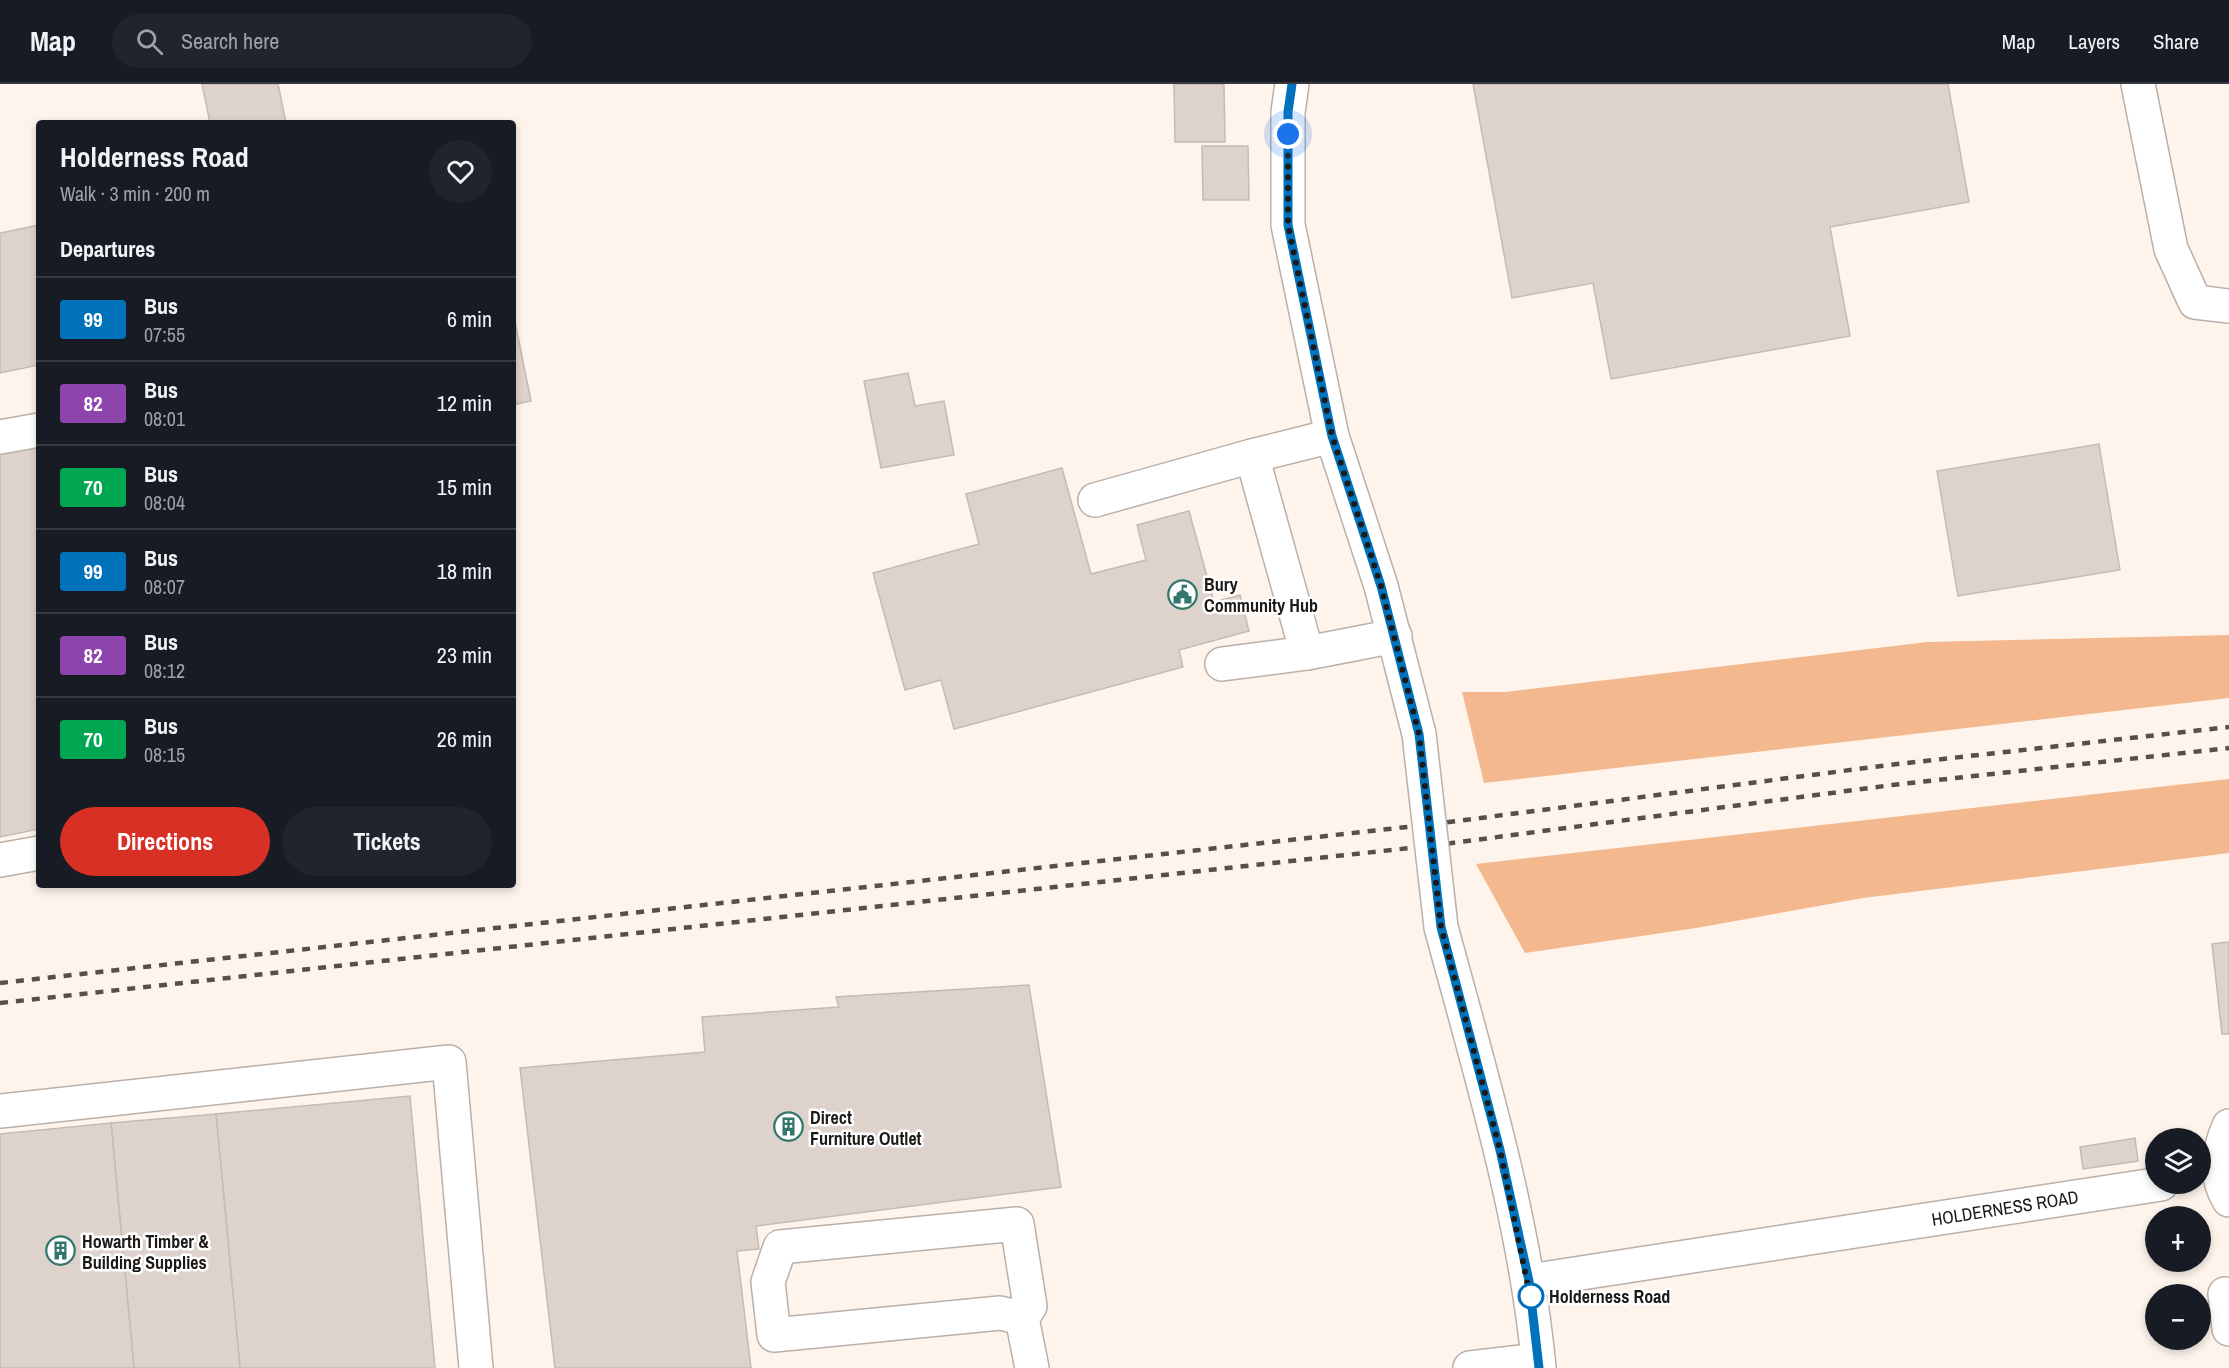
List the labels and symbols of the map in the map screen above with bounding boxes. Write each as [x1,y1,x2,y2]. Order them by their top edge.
your location [1273,119,1303,149]
place label: Bury Community Hub [1204,572,1318,618]
public building icon: Bury Community Hub [1167,578,1199,610]
place label: Direct Furniture Outlet [810,1105,922,1151]
building icon: Direct Furniture Outlet [773,1111,805,1143]
street label: HOLDERNESS ROAD [1930,1184,2080,1232]
place label: Howarth Timber & Building Supplies [82,1229,209,1275]
building icon: Howarth Timber & Building Supplies [45,1235,77,1267]
marker: Holderness Road [1518,1283,1544,1309]
place label: Holderness Road [1549,1284,1670,1309]

